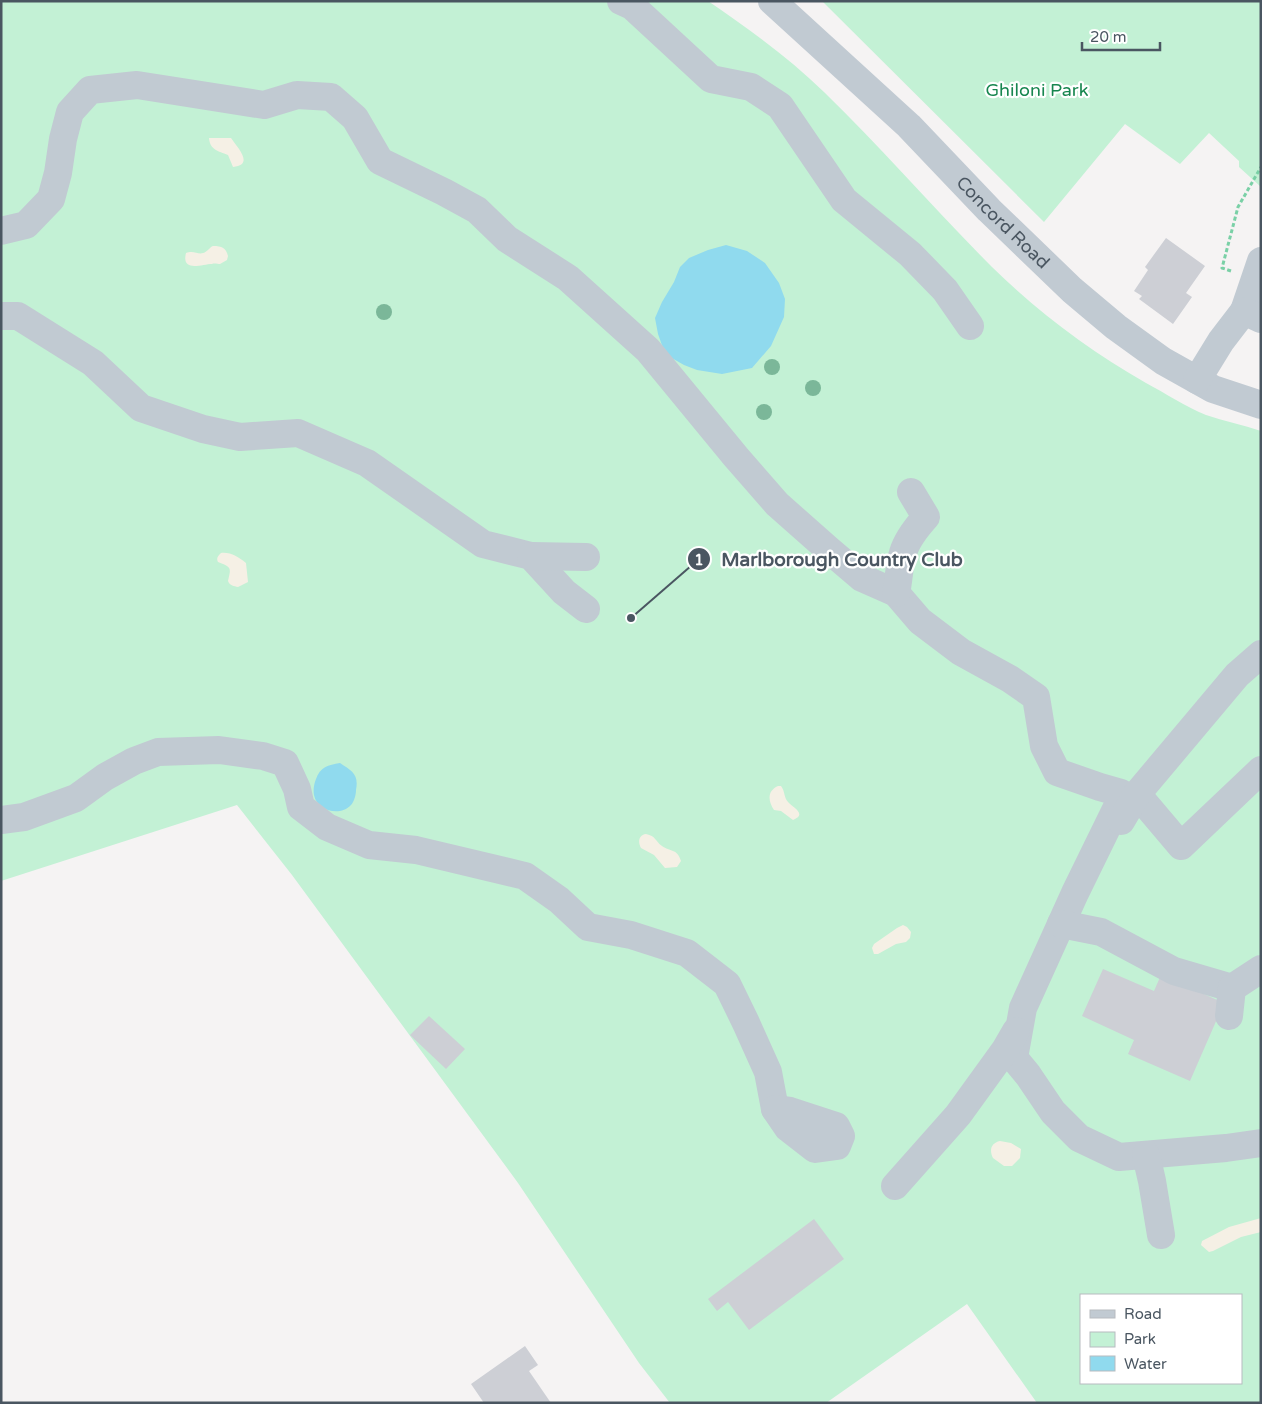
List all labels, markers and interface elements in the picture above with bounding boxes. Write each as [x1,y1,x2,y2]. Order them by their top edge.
scale bar [1082,20,1160,52]
text: 20 m [1090,28,1127,46]
park label: Ghiloni Park [985,79,1089,101]
street label: Concord Road [952,171,1054,273]
callout: Marlborough Country Club [686,542,973,576]
text: Marlborough Country Club [721,549,963,572]
text: 1 [694,551,704,569]
legend [1080,1294,1242,1384]
text: Road [1124,1305,1162,1323]
text: Park [1124,1330,1156,1348]
text: Water [1124,1355,1167,1373]

